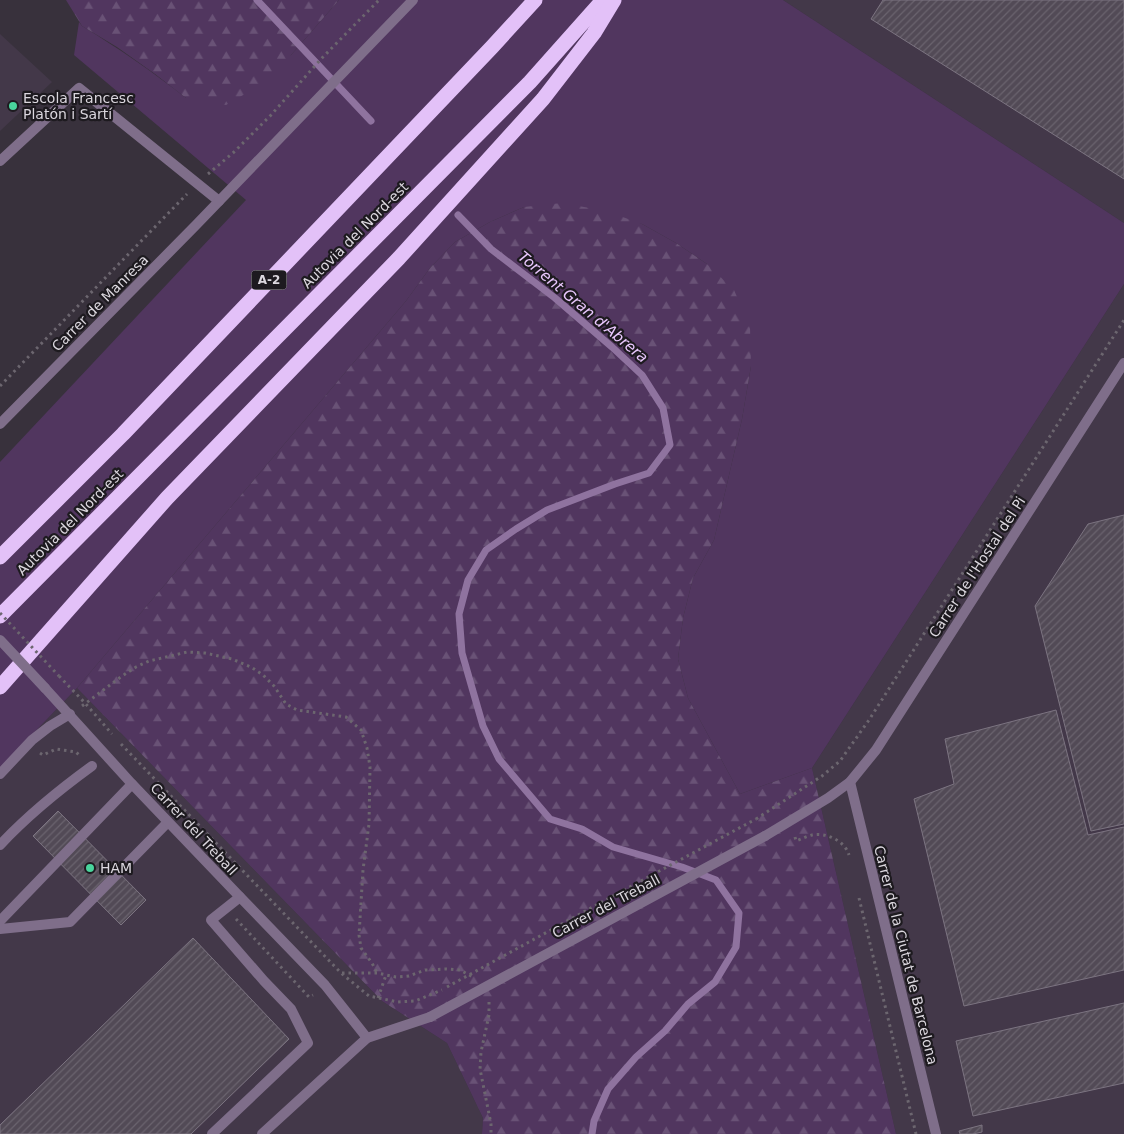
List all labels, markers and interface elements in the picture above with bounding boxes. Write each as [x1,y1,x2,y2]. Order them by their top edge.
place label: Escola Francesc Platón i Sartí [23,90,134,122]
marker: Escola Francesc Platón i Sartí [7,100,19,112]
street label: Autovia del Nord-est [299,178,412,291]
water label: Torrent Gran d'Abrera [515,248,651,366]
street label: Carrer de Manresa [49,252,151,354]
road number: A-2 [252,270,286,290]
street label: Autovia del Nord-est [14,465,127,578]
street label: Carrer de l'Hostal del Pi [925,494,1029,640]
street label: Carrer del Treball [147,780,241,878]
street label: Carrer de la Ciutat de Barcelona [871,844,941,1066]
place label: HAM [100,860,132,876]
marker: HAM [84,862,96,874]
street label: Carrer del Treball [549,871,663,941]

